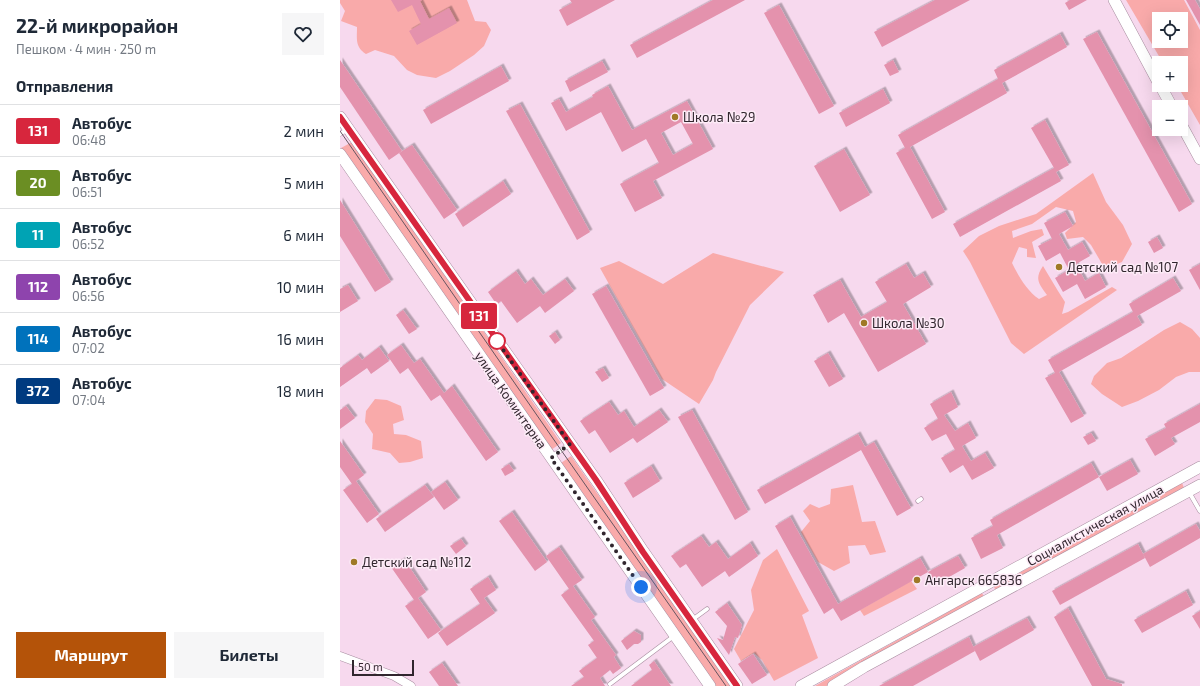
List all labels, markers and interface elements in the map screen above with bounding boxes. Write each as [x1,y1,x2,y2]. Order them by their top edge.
map controls [1152,12,1188,136]
button: locate [1152,12,1188,48]
button: heart [282,13,324,55]
text: 22-й микрорайон [16,14,178,37]
text: Пешком · 4 мин · 250 m [16,41,156,57]
button: + [1152,56,1188,92]
text: Отправления [16,77,113,95]
button: − [1152,100,1188,136]
place label: Школа №29 [683,109,755,125]
marker: Школа №29 [670,112,680,122]
text: Автобус [72,114,132,132]
text: 131 [28,122,48,139]
text: 2 мин [283,122,324,140]
text: 06:48 [72,132,106,148]
text: Автобус [72,166,132,184]
text: 20 [30,174,46,191]
text: 5 мин [284,174,324,192]
text: 06:51 [72,184,103,200]
text: Автобус [72,218,132,236]
text: 11 [32,226,44,243]
text: 6 мин [283,226,324,244]
text: 06:52 [72,236,105,252]
place label: Детский сад №107 [1067,259,1179,275]
marker: Детский сад №107 [1054,262,1064,272]
text: Автобус [72,270,132,288]
text: 112 [28,278,48,295]
text: 10 мин [277,278,324,296]
text: 06:56 [72,288,105,304]
line badge: 131 [456,303,502,329]
text: 131 [469,307,489,324]
place label: Школа №30 [872,315,945,331]
marker: Школа №30 [859,318,869,328]
text: Автобус [72,322,132,340]
text: 114 [27,330,49,347]
text: 16 мин [277,330,324,348]
unlabelled marker [488,332,506,350]
text: 07:02 [72,340,105,356]
street label: улица Коминтерна [472,348,550,452]
text: Автобус [72,374,132,392]
text: 372 [26,382,50,399]
text: 18 мин [277,382,324,400]
text: 07:04 [72,392,105,408]
street label: Социалистическая улица [1024,481,1166,569]
place label: Детский сад №112 [362,554,471,570]
marker: Детский сад №112 [349,557,359,567]
place label: Ангарск 665836 [925,572,1022,588]
marker: Ангарск 665836 [912,575,922,585]
your location [631,577,651,597]
button: Маршрут [16,632,166,678]
button: Билеты [174,632,324,678]
scale bar [352,658,414,677]
text: 50 m [358,660,383,673]

